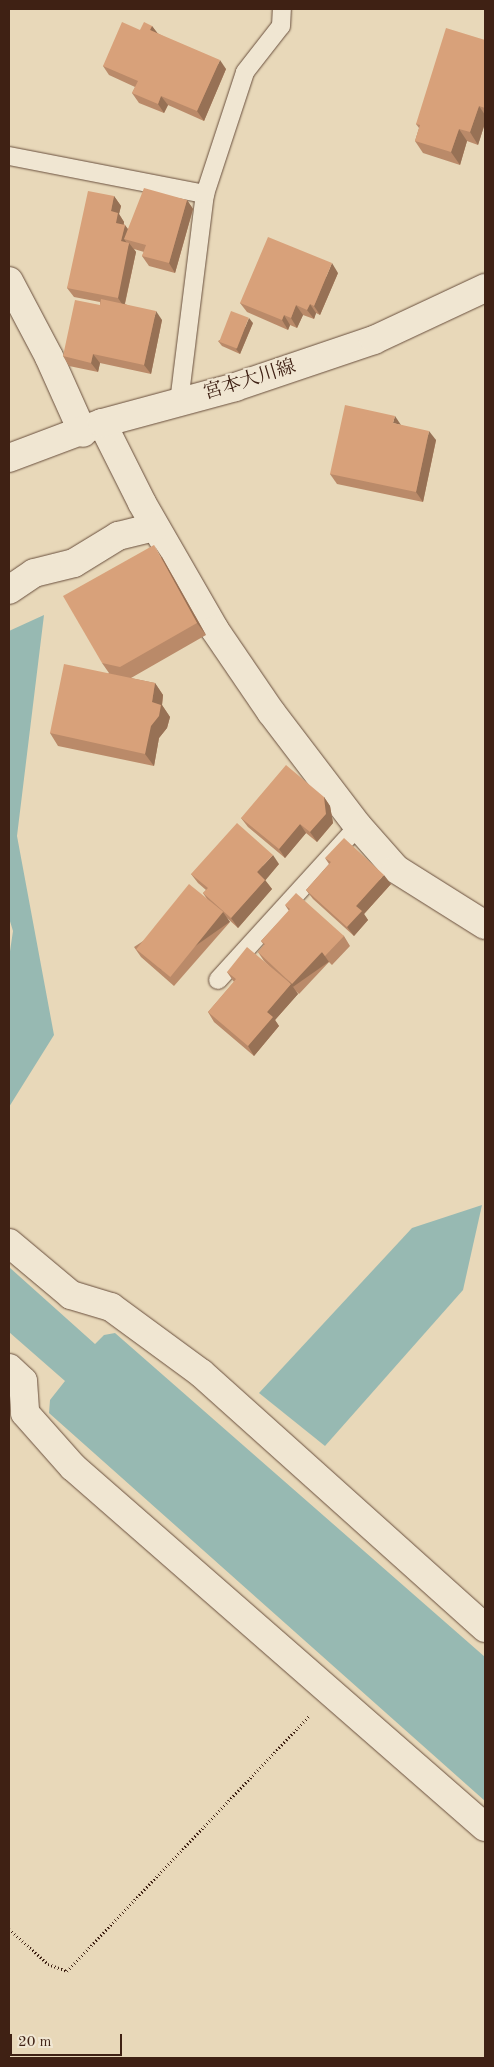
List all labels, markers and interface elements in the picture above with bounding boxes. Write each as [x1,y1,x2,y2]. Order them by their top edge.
street label: 宮本大川線 [201,356,299,406]
scale bar [12,2024,125,2056]
text: 20 m [18,2035,52,2050]

